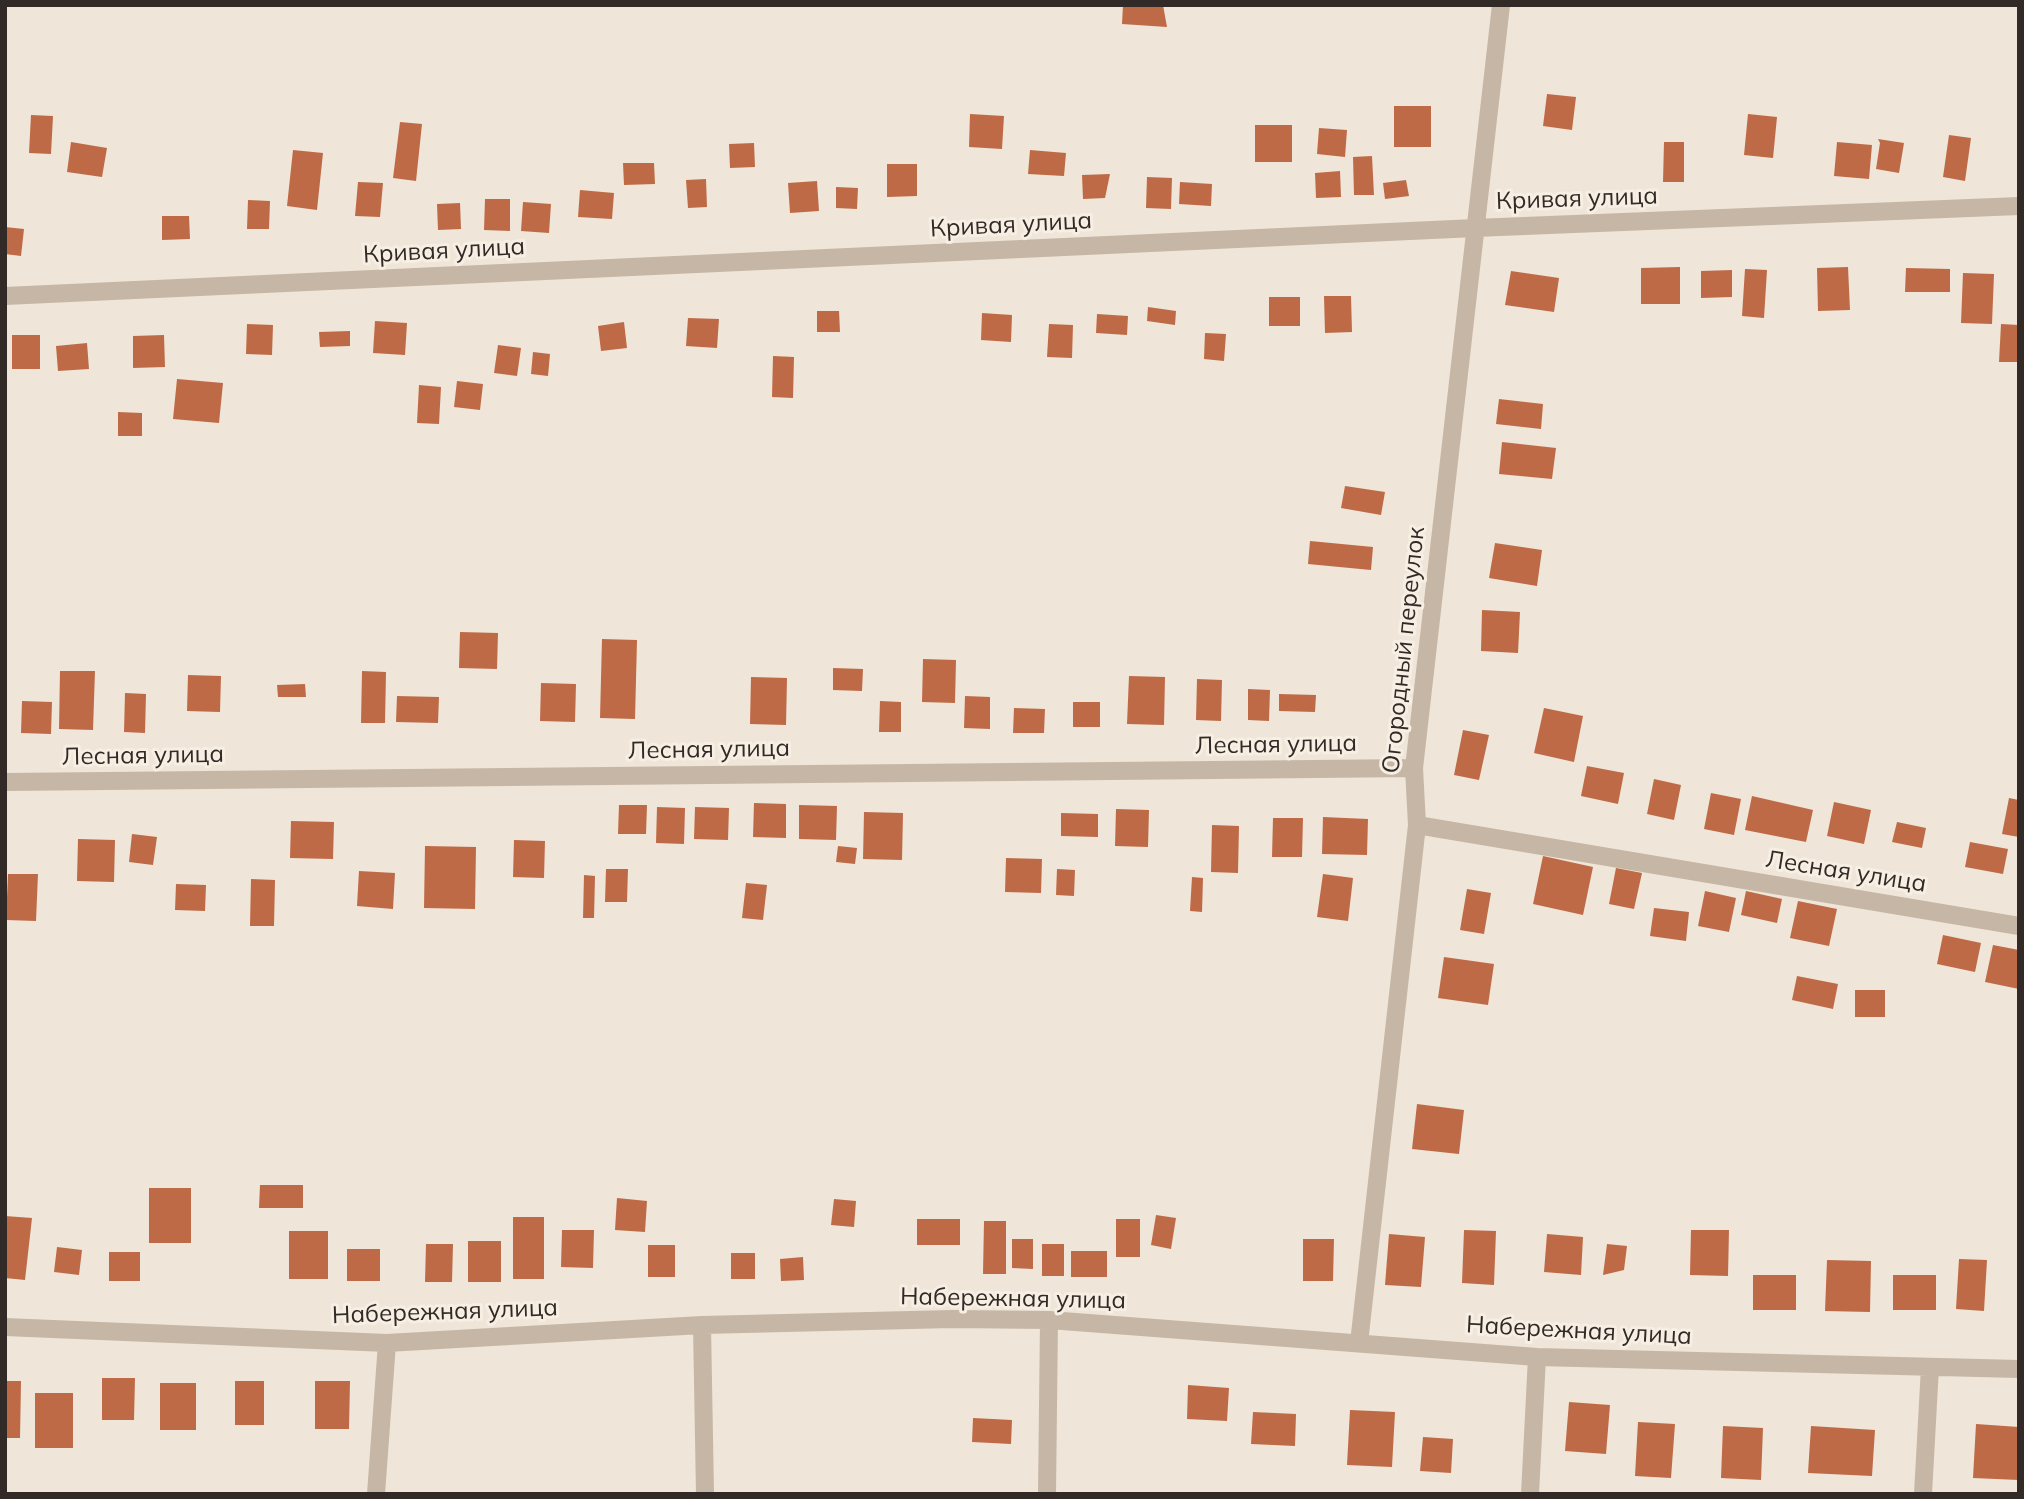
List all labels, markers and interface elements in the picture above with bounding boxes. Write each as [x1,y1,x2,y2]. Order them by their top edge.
street label: Кривая улица [1495,182,1659,216]
street label: Кривая улица [929,206,1093,244]
street label: Кривая улица [362,232,526,270]
street label: Огородный переулок [1377,525,1431,775]
street label: Лесная улица [1195,729,1357,761]
street label: Лесная улица [628,734,790,766]
street label: Лесная улица [62,740,224,772]
street label: Лесная улица [1764,845,1928,899]
street label: Набережная улица [900,1283,1126,1315]
street label: Набережная улица [332,1294,558,1330]
street label: Набережная улица [1465,1311,1693,1351]

